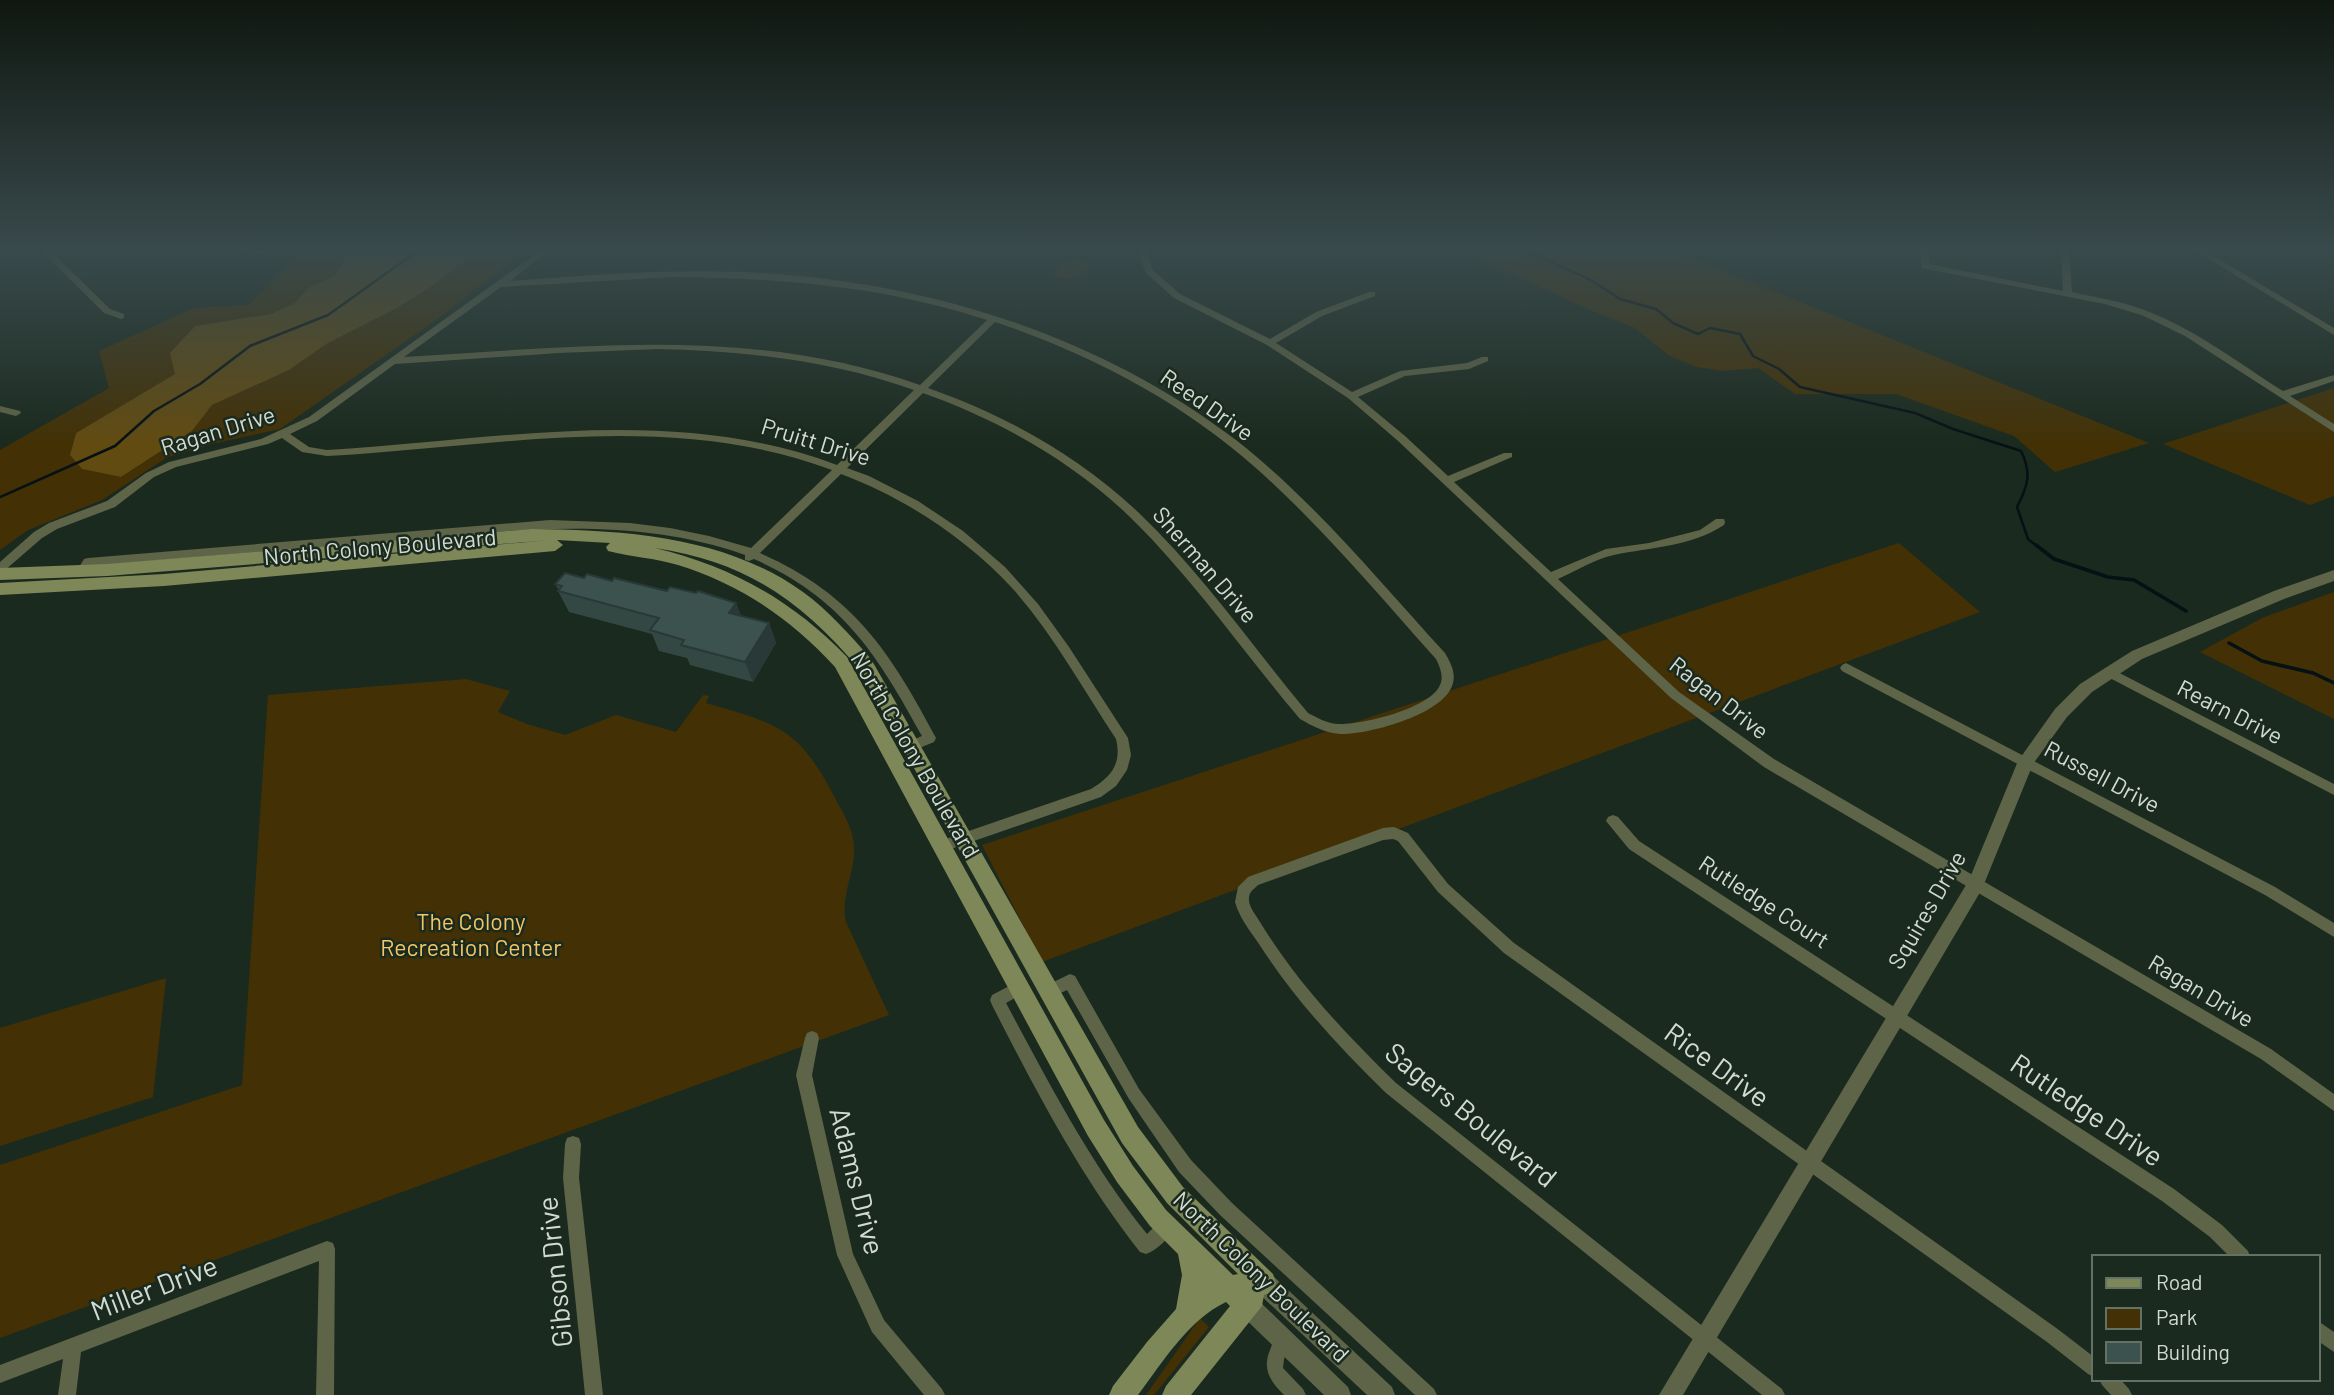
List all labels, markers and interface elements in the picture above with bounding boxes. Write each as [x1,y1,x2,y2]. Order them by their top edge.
street label: Reed Drive [1156,362,1259,446]
street label: Ragan Drive [157,399,278,461]
street label: Pruitt Drive [758,411,874,471]
street label: Sherman Drive [1148,500,1264,628]
street label: North Colony Boulevard [262,522,498,570]
street label: North Colony Boulevard [845,646,986,863]
street label: Ragan Drive [1664,650,1775,745]
street label: Rearn Drive [2173,673,2288,750]
street label: Russell Drive [2040,734,2165,818]
street label: Squires Drive [1881,846,1971,973]
street label: Rutledge Court [1694,849,1835,954]
park label: The Colony Recreation Center [380,907,562,961]
street label: Ragan Drive [2144,948,2259,1033]
street label: Rice Drive [1658,1015,1777,1114]
street label: Sagers Boulevard [1379,1035,1564,1194]
street label: Rutledge Drive [2005,1046,2170,1173]
street label: Adams Drive [823,1103,893,1258]
street label: North Colony Boulevard [1168,1185,1355,1367]
street label: Gibson Drive [529,1195,579,1349]
street label: Miller Drive [85,1247,222,1327]
legend [2092,1255,2320,1381]
text: Road [2156,1269,2202,1294]
text: Park [2156,1304,2197,1329]
text: Building [2156,1339,2230,1364]

